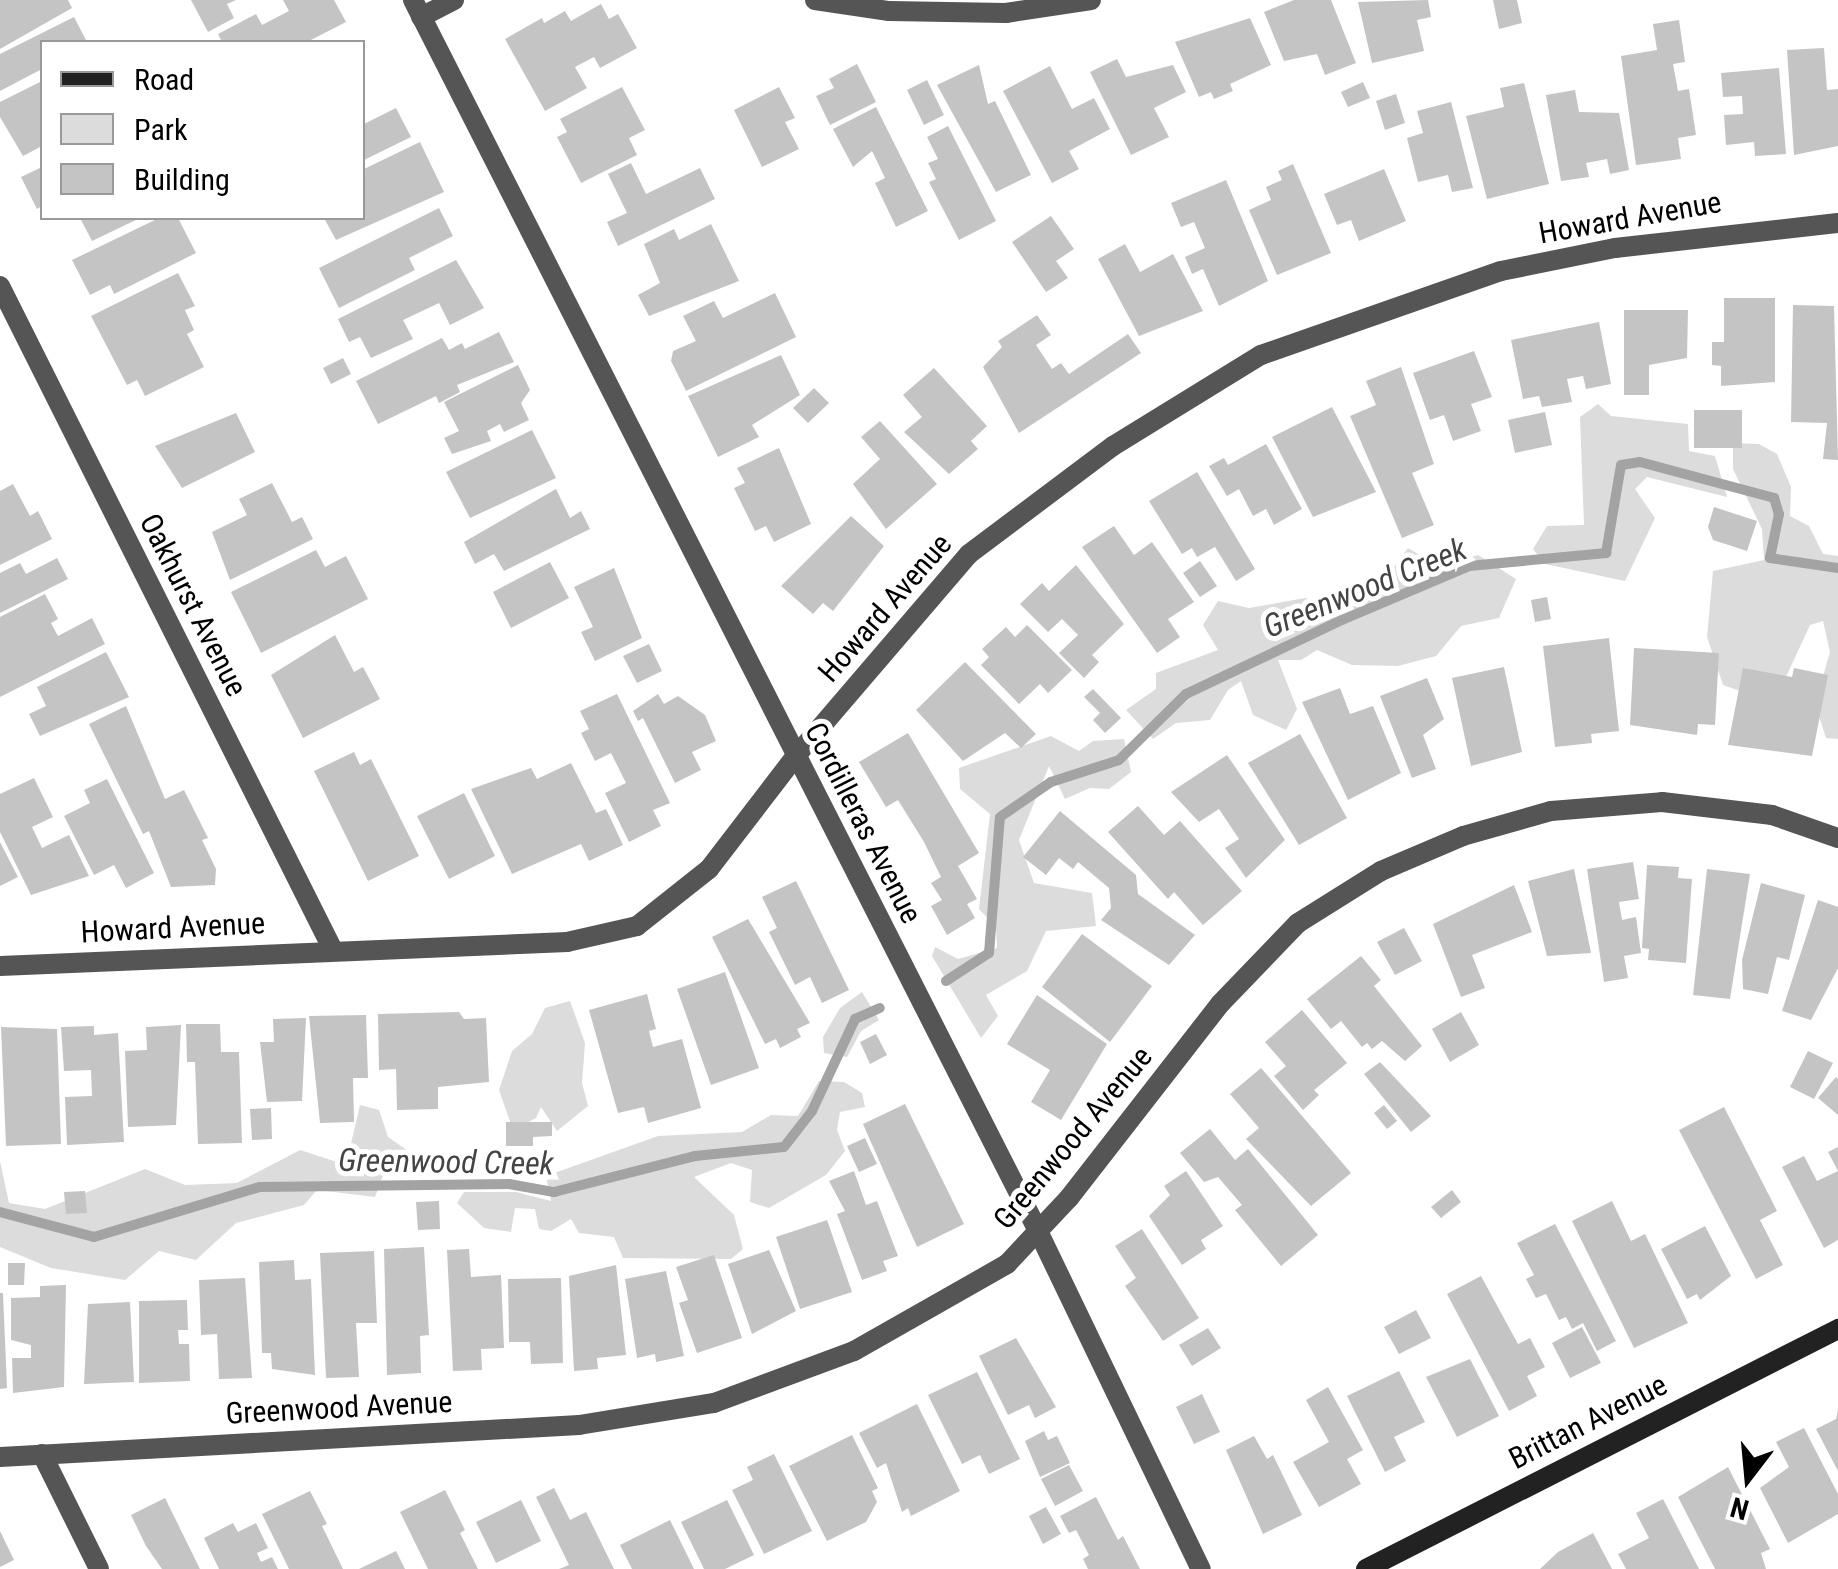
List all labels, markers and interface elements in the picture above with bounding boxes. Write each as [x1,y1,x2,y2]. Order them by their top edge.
legend [40,40,365,220]
text: Road [134,62,194,97]
text: Park [134,112,188,147]
text: Building [134,162,230,197]
street label: Howard Avenue [1536,184,1724,252]
street label: Oakhurst Avenue [132,508,254,702]
street label: Howard Avenue [811,527,959,689]
water label: Greenwood Creek [1258,530,1472,646]
street label: Cordilleras Avenue [797,717,929,929]
street label: Howard Avenue [80,905,266,951]
street label: Greenwood Avenue [986,1039,1160,1237]
water label: Greenwood Creek [338,1141,554,1183]
street label: Brittan Avenue [1503,1367,1673,1477]
street label: Greenwood Avenue [225,1384,453,1432]
north arrow [1698,1429,1798,1529]
text: N [1727,1490,1752,1527]

